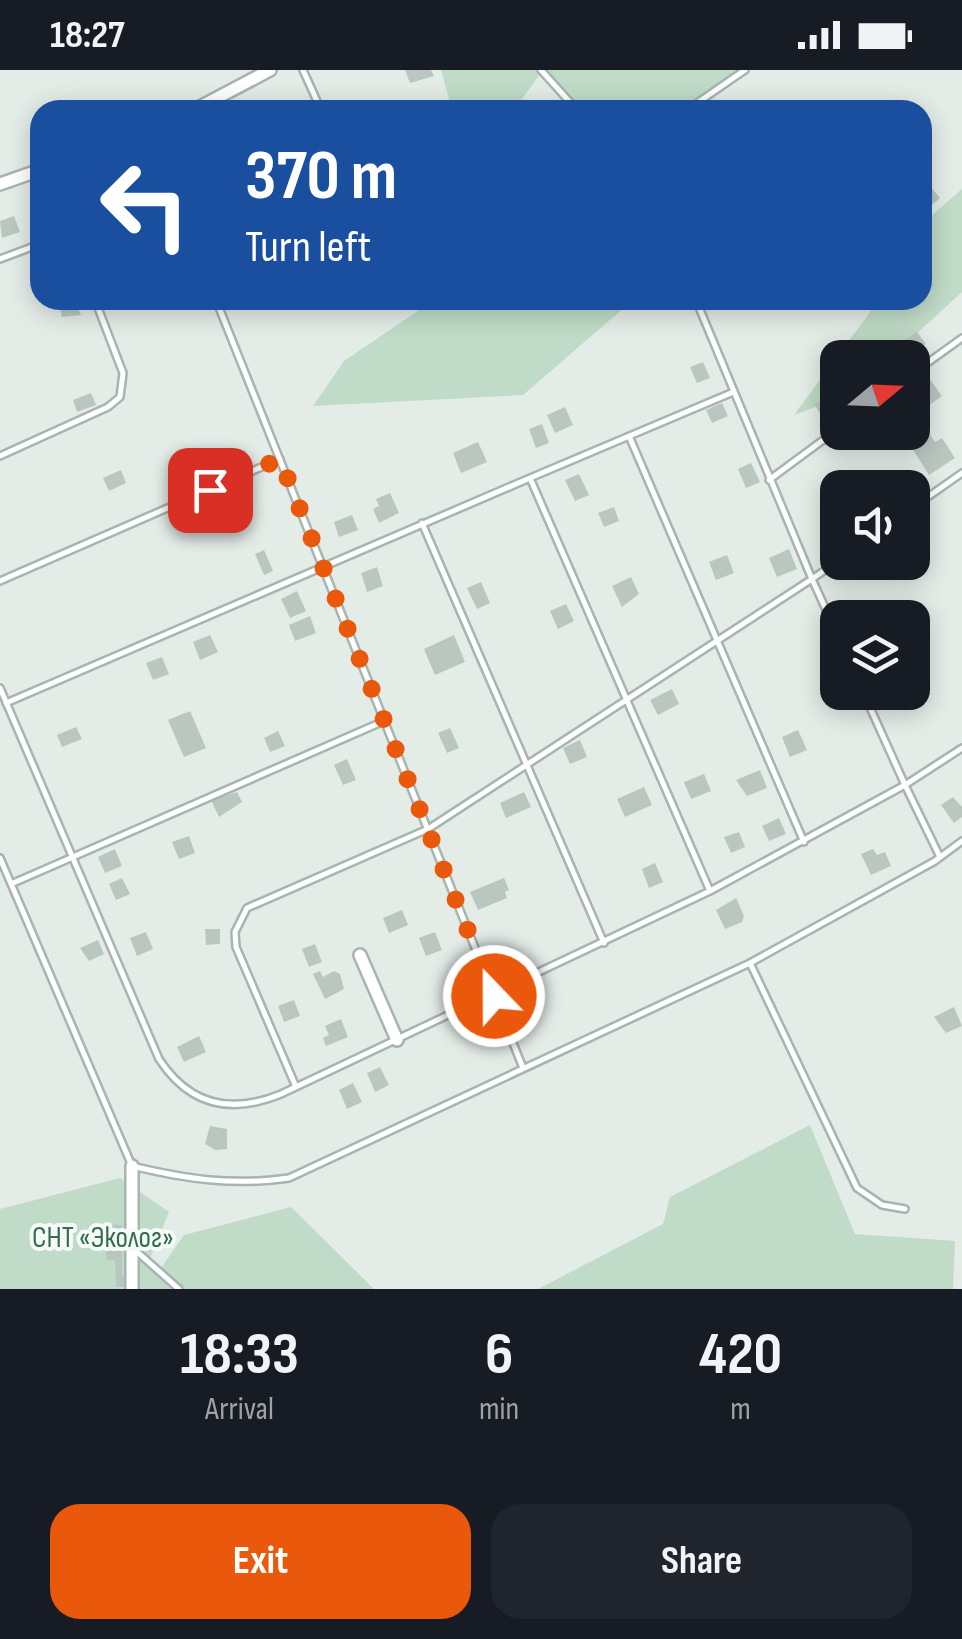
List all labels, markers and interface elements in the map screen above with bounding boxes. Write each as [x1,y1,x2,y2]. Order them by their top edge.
text: 18:27 [50,13,125,58]
text: 370 m [245,135,397,219]
icon: left [80,140,210,270]
text: Turn left [245,220,371,275]
north arrow [820,340,930,450]
map controls [820,340,930,710]
pin [168,448,253,533]
icon: arrive [183,463,238,518]
button: sound [820,470,930,580]
button: layers [820,600,930,710]
position arrow [442,944,546,1048]
park label: СНТ «Эколог» [32,1220,174,1256]
text: 18:33 [180,1319,299,1391]
text: 6 [485,1319,513,1391]
text: 420 [699,1319,782,1391]
text: Arrival [205,1390,274,1429]
text: min [479,1390,519,1429]
text: m [730,1390,751,1429]
button: Exit [50,1504,471,1619]
button: Share [491,1504,912,1619]

